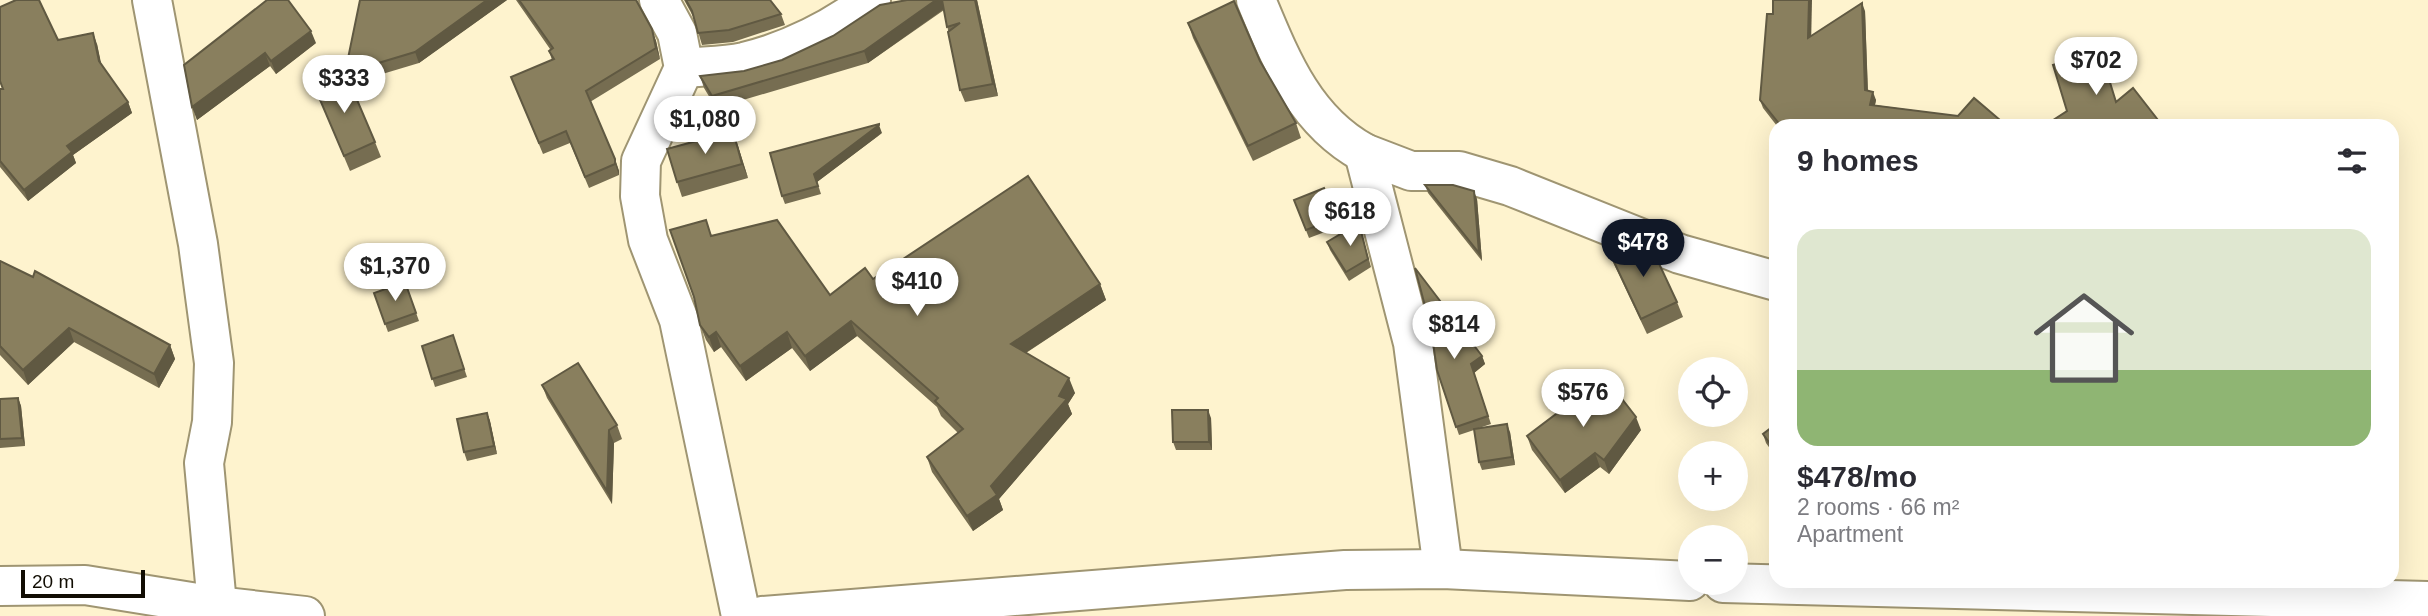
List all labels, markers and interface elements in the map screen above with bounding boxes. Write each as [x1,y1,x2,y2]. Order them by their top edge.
pin: $702 [2055,38,2137,97]
text: $702 [2070,47,2122,73]
pin: $333 [303,55,385,115]
text: $333 [318,65,370,91]
pin: $1,080 [648,96,762,156]
text: $1,080 [670,106,740,132]
icon: filters [2333,142,2371,180]
text: 9 homes [1797,144,1919,177]
pin: $618 [1309,188,1391,248]
text: $618 [1324,198,1376,224]
pin: $478 [1602,219,1684,279]
text: $478 [1617,229,1669,255]
pin: $1,370 [338,244,452,303]
text: $1,370 [360,253,430,279]
pin: $410 [876,258,958,318]
text: $410 [891,268,943,294]
icon: home [2021,275,2147,401]
pin: $814 [1413,302,1495,361]
text: $814 [1428,311,1480,337]
map controls [1678,357,1748,595]
button: locate [1678,357,1748,427]
pin: $576 [1542,370,1624,429]
text: $576 [1557,379,1609,405]
button: + [1678,441,1748,511]
text: $478/mo [1797,460,1917,493]
text: 2 rooms · 66 m² [1797,494,1959,520]
text: Apartment [1797,521,1903,547]
button: − [1678,525,1748,595]
scale bar [21,567,145,599]
text: 20 m [32,571,74,592]

